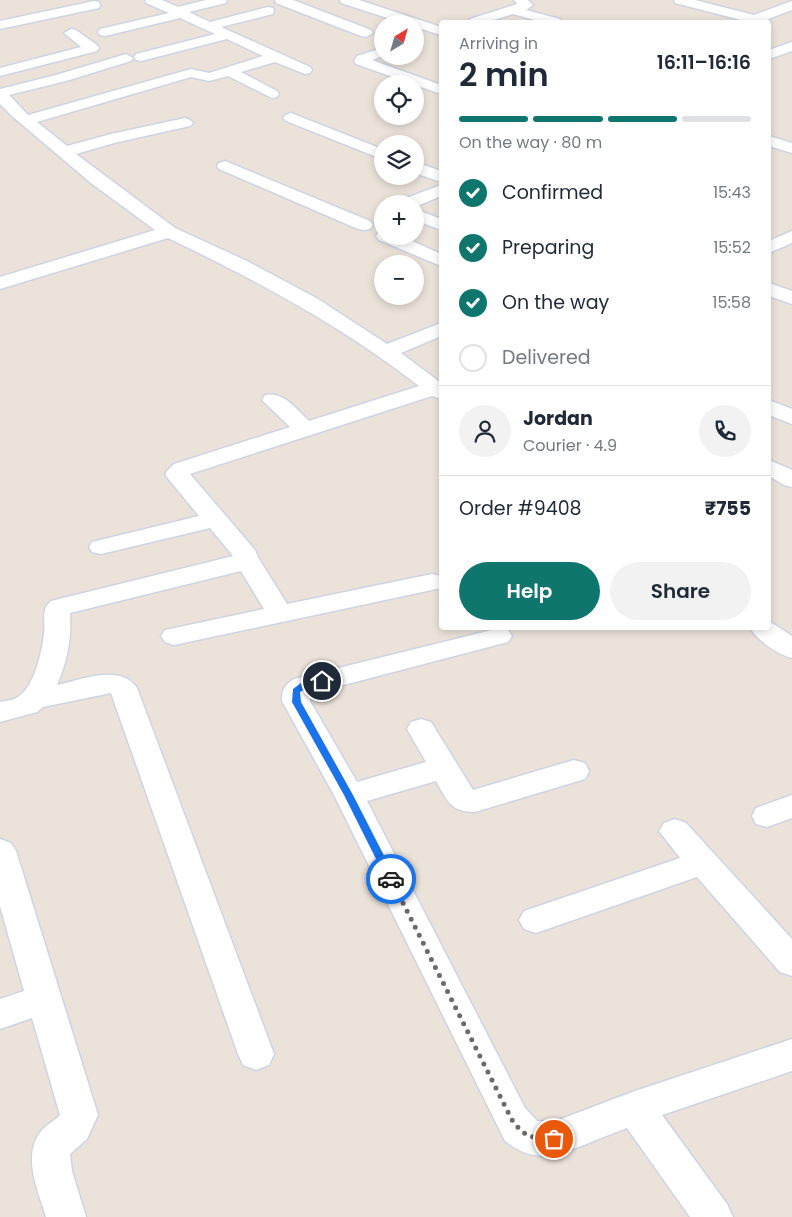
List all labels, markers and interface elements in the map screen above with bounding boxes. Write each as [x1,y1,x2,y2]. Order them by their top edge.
north arrow [374,15,424,65]
map controls [374,15,424,305]
text: Arriving in [459,32,538,55]
text: 16:11–16:16 [657,49,751,76]
text: 2 min [459,52,549,97]
button: locate [374,75,424,125]
text: On the way · 80 m [459,131,602,154]
button: layers [374,135,424,185]
icon: check [459,179,487,207]
text: Confirmed [502,179,603,206]
text: 15:43 [713,181,751,204]
button: + [374,195,424,245]
icon: check [459,234,487,262]
text: Preparing [502,234,594,261]
text: 15:52 [713,236,751,259]
button: − [374,255,424,305]
icon: check [459,289,487,317]
text: On the way [502,289,609,316]
text: 15:58 [712,291,751,314]
text: Delivered [502,344,591,371]
button: person [459,405,511,457]
text: Jordan [523,405,593,432]
button: phone [699,405,751,457]
text: Courier · 4.9 [523,434,617,457]
text: Order #9408 [459,495,582,522]
text: ₹755 [705,495,751,522]
button: Help [459,562,600,620]
button: Share [610,562,751,620]
pin [301,660,343,702]
icon: home [308,667,336,695]
courier [366,854,416,904]
icon: car [377,865,405,893]
pin [533,1118,575,1160]
icon: bag [540,1125,568,1153]

